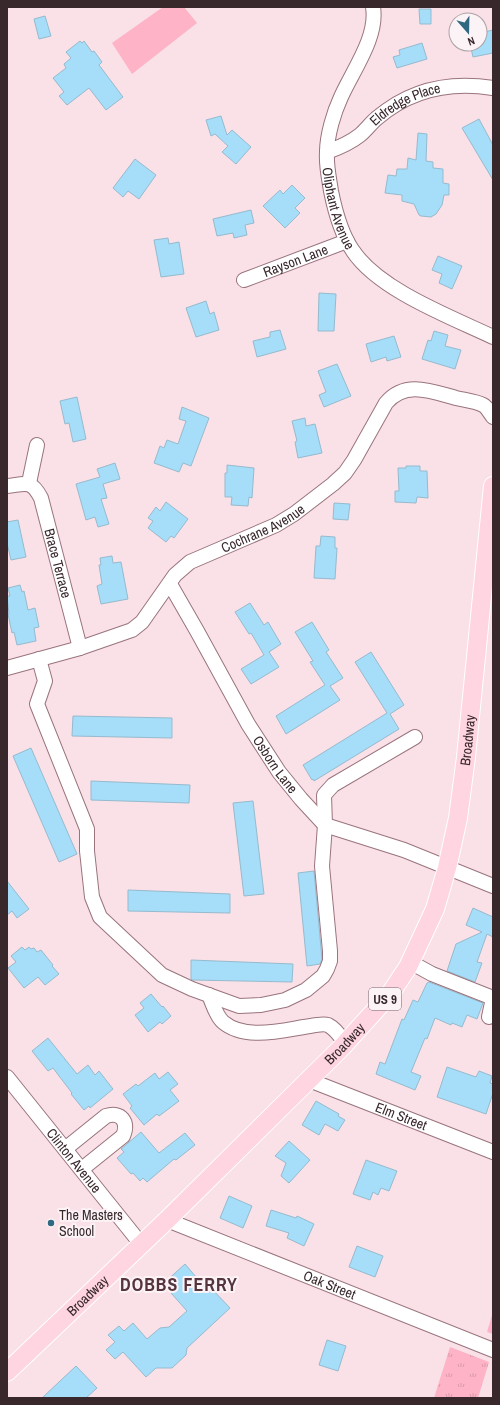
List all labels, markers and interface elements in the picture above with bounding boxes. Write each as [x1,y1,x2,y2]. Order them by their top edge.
north arrow [448,12,488,52]
text: N [466,34,477,49]
street label: Eldredge Place [365,79,442,129]
street label: Oliphant Avenue [318,166,359,253]
street label: Rayson Lane [261,240,330,281]
street label: Cochrane Avenue [218,500,308,557]
street label: Brace Terrace [40,526,76,600]
street label: Broadway [456,714,479,767]
street label: Osborn Lane [249,732,302,797]
road number: US 9 [369,988,401,1010]
street label: Broadway [321,1019,369,1068]
street label: Elm Street [373,1098,429,1134]
street label: Clinton Avenue [43,1124,105,1196]
place label: The Masters School [59,1206,123,1240]
marker: The Masters School [46,1218,56,1228]
street label: Oak Street [301,1266,358,1303]
street label: Broadway [63,1271,112,1320]
district label: DOBBS FERRY [120,1272,238,1297]

